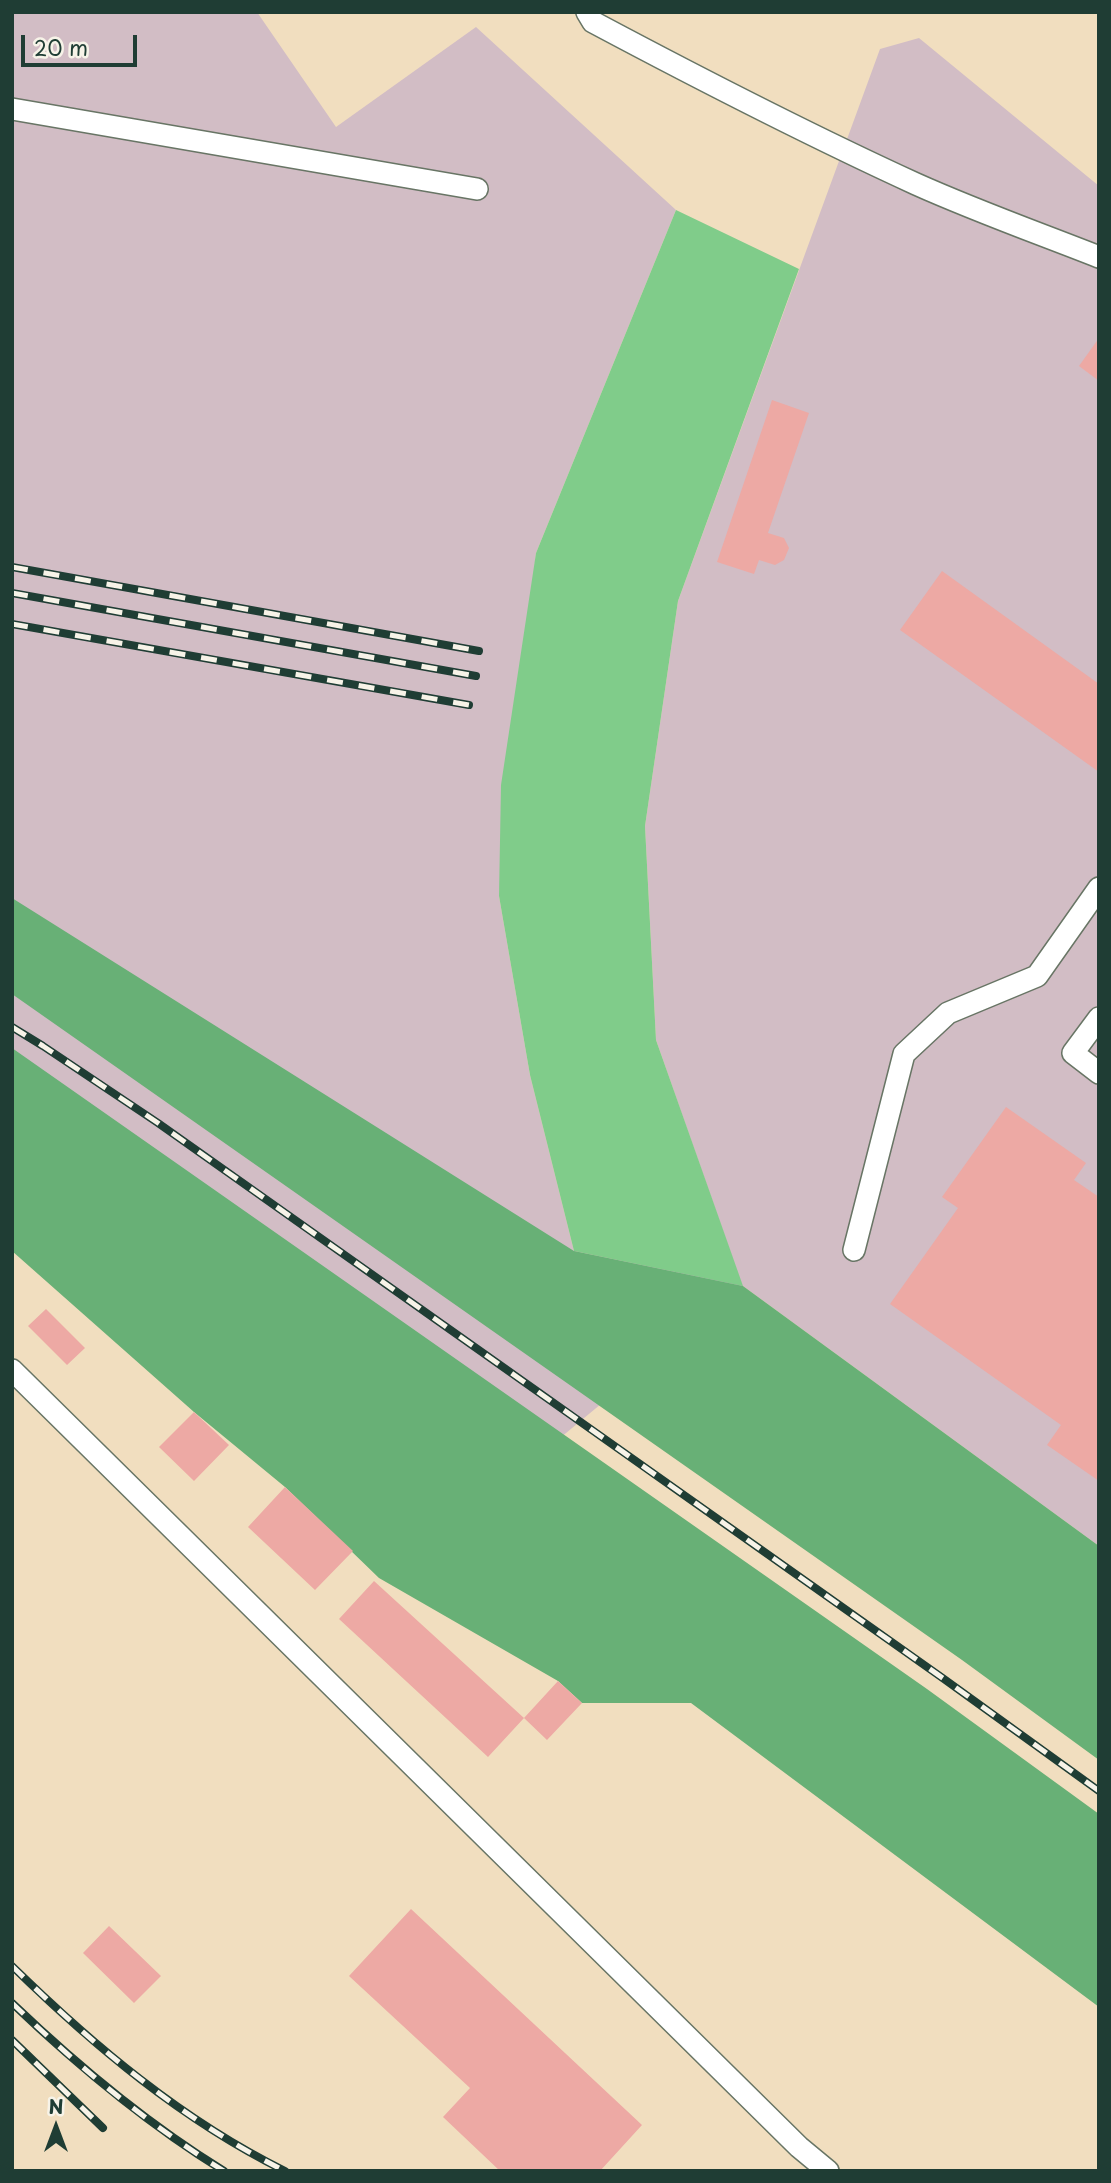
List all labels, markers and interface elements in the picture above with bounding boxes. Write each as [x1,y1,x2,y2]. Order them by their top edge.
scale bar [24,21,140,65]
text: 20 m [34,31,88,63]
north arrow [21,2092,91,2162]
text: N [48,2092,64,2120]

